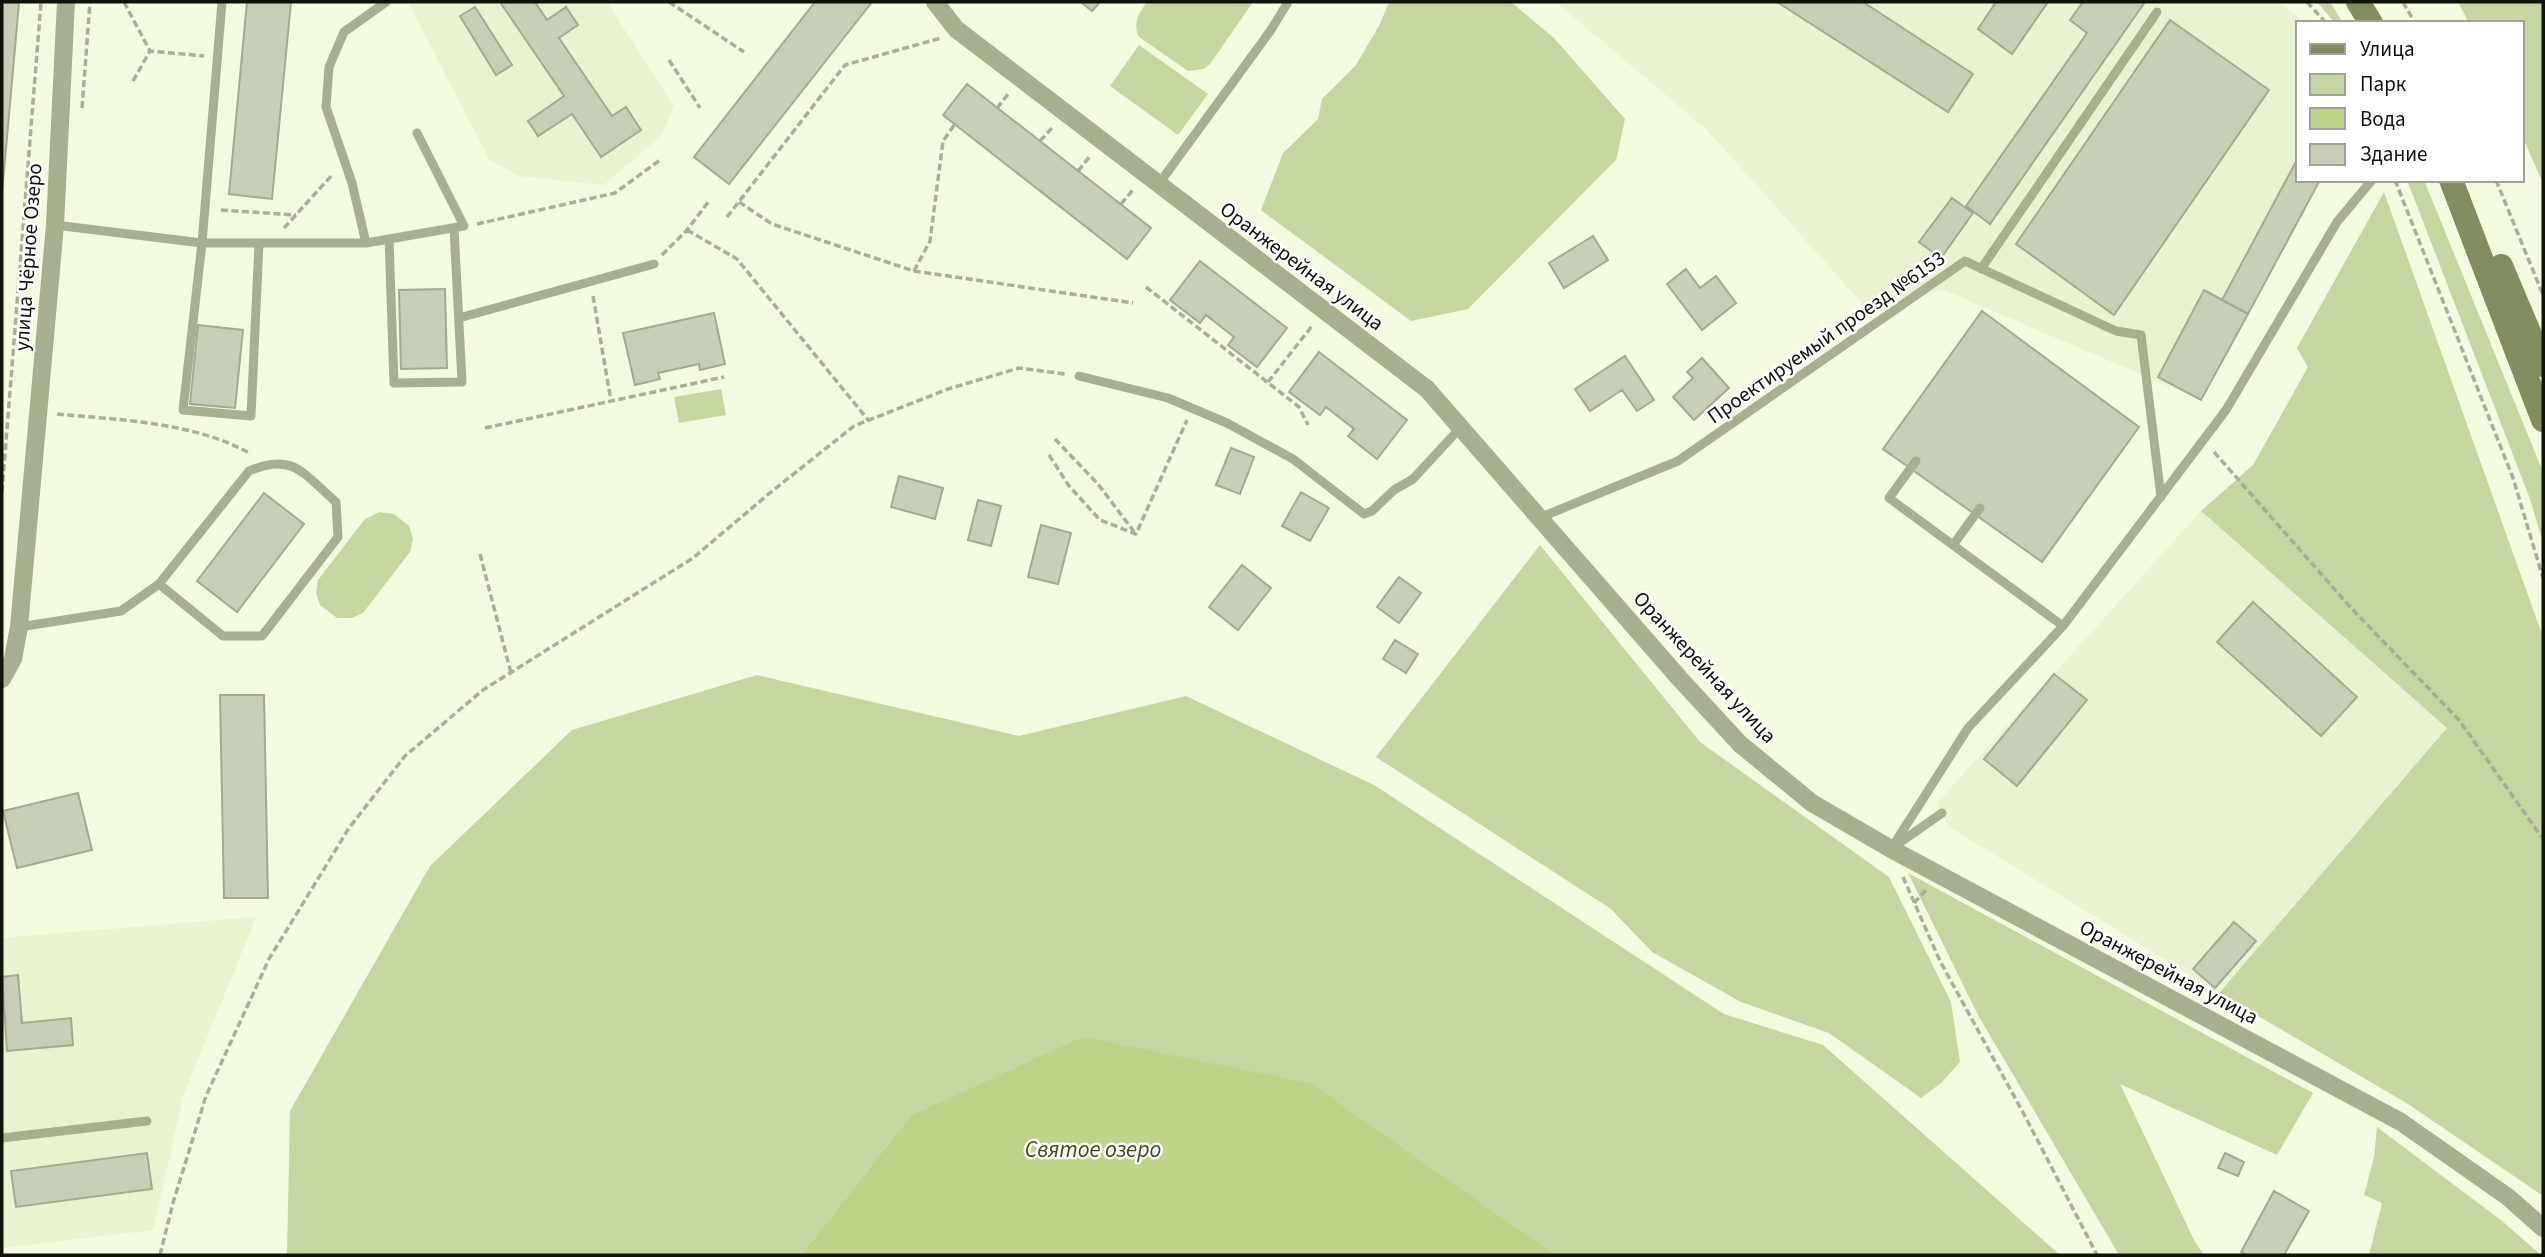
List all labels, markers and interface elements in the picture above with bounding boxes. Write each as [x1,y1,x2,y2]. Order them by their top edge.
legend [2296,21,2524,182]
text: Улица [2360,34,2415,64]
text: Парк [2360,69,2407,99]
text: Вода [2360,104,2406,134]
text: Здание [2360,139,2428,169]
street label: улица Чёрное Озеро [6,162,50,352]
street label: Оранжерейная улица [1214,194,1390,338]
street label: Проектируемый проезд №6153 [1701,243,1951,431]
street label: Оранжерейная улица [1626,584,1784,750]
street label: Оранжерейная улица [2074,912,2264,1032]
water label: Святое озеро [1025,1133,1161,1166]

